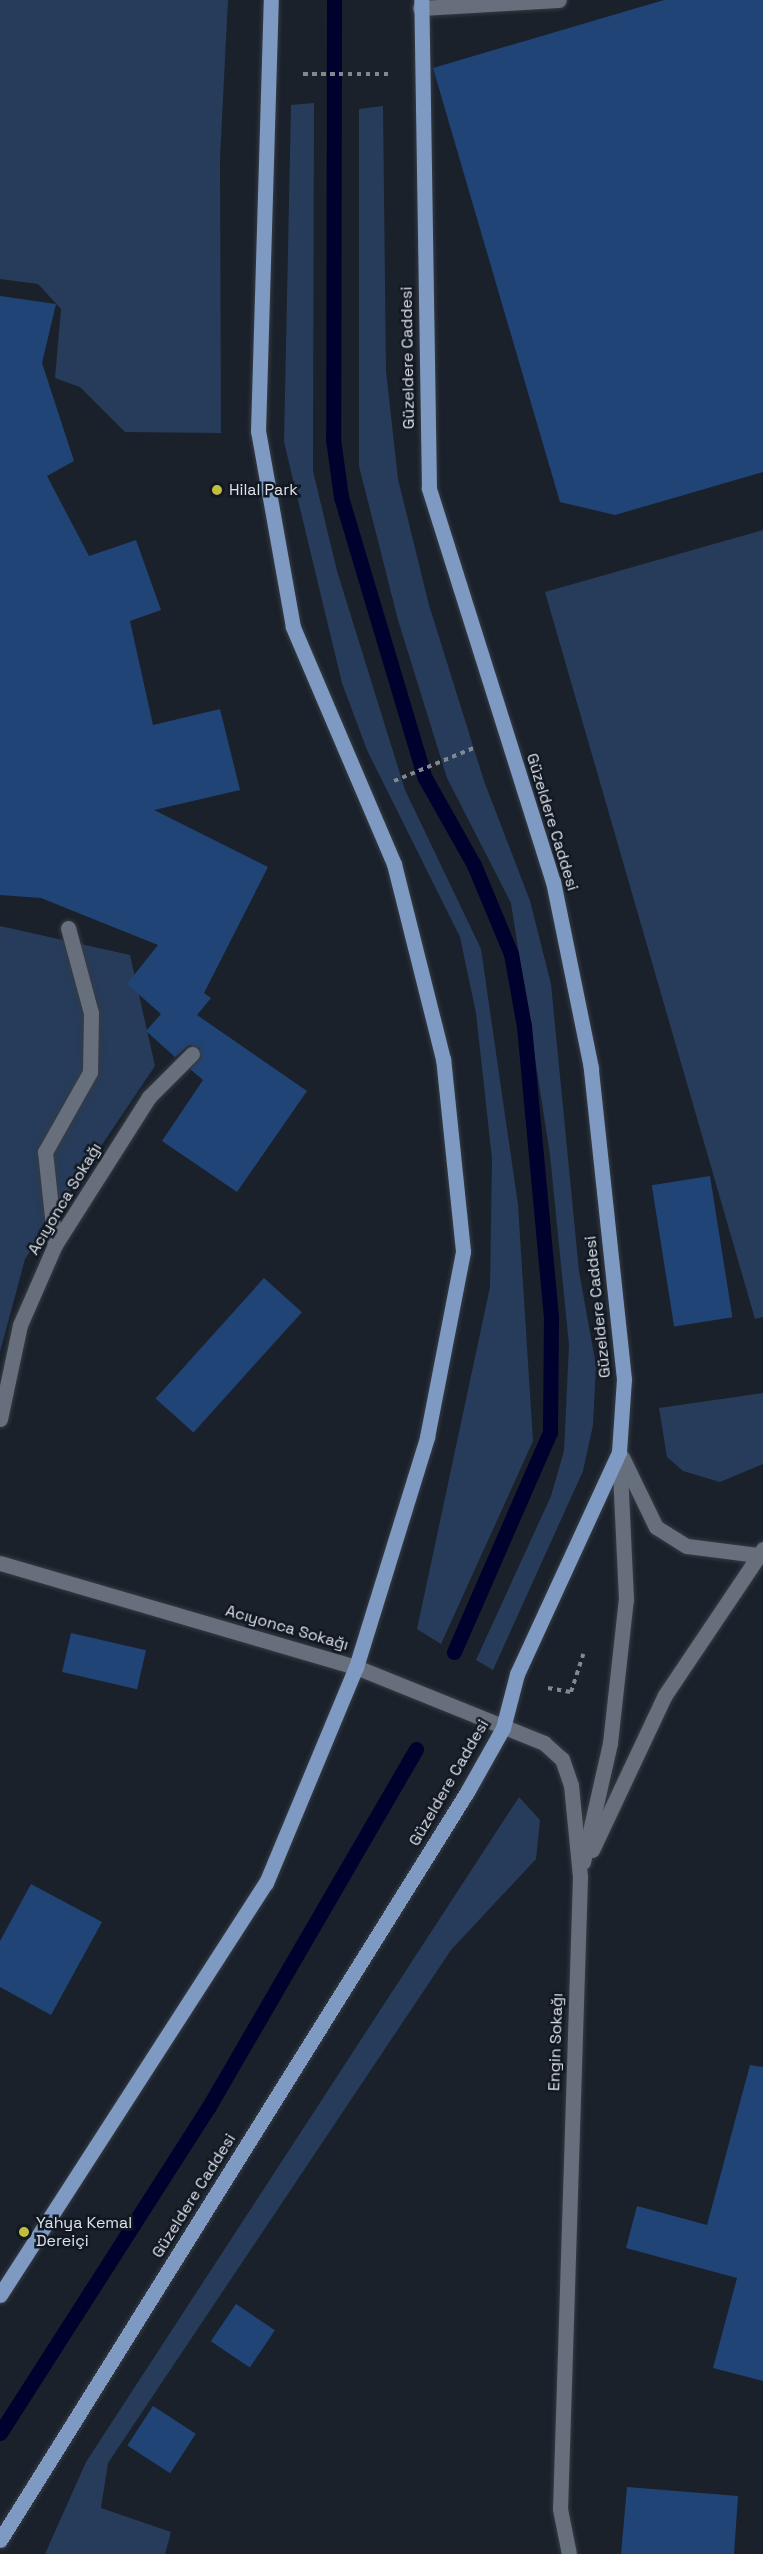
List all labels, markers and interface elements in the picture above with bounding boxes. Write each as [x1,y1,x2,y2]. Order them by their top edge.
street label: Güzeldere Caddesi [397,287,419,429]
place label: Hilal Park [229,480,298,500]
marker: Hilal Park [210,483,224,497]
street label: Güzeldere Caddesi [522,751,582,893]
street label: Acıyonca Sokağı [24,1140,106,1258]
street label: Güzeldere Caddesi [581,1235,615,1379]
street label: Acıyonca Sokağı [223,1601,351,1655]
street label: Güzeldere Caddesi [405,1716,493,1850]
street label: Engin Sokağı [545,1993,567,2091]
street label: Güzeldere Caddesi [148,2130,240,2262]
place label: Yahya Kemal Dereiçi [36,2213,132,2251]
marker: Yahya Kemal Dereiçi [17,2225,31,2239]

